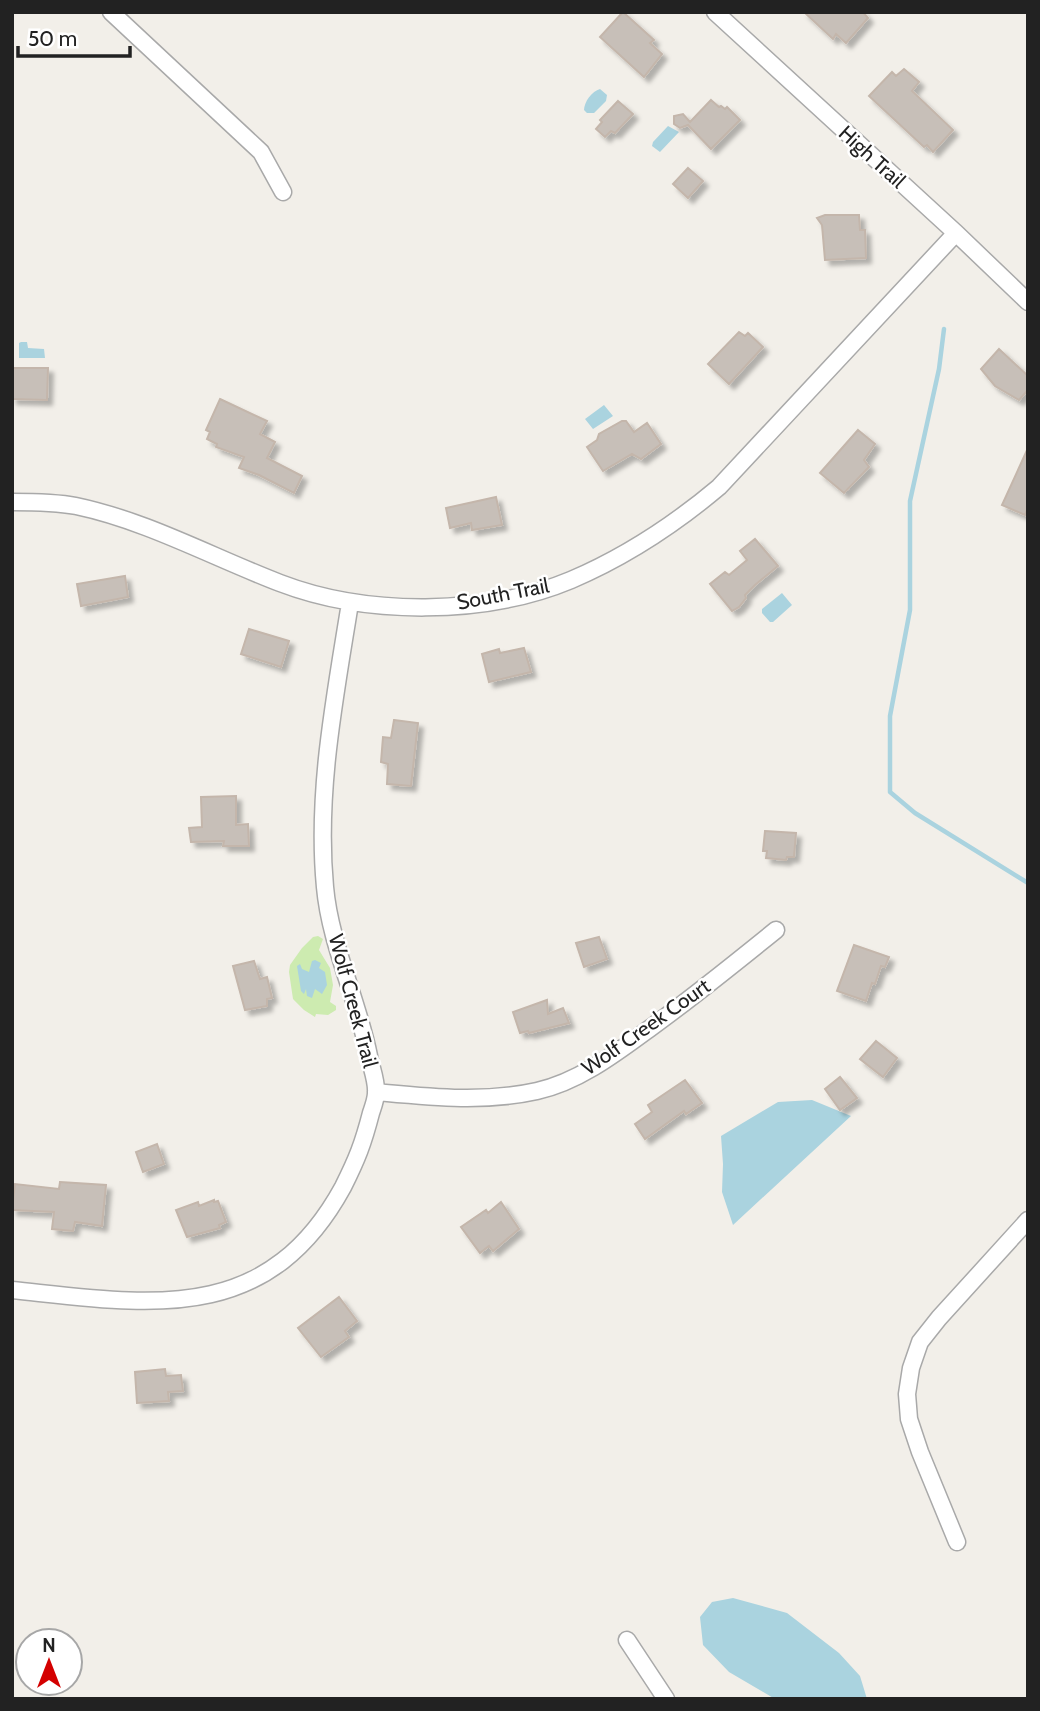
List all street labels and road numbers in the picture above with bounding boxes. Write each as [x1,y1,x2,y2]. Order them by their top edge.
street label: High Trail [834,120,911,193]
street label: South Trail [455,572,551,615]
street label: Wolf Creek Trail [324,931,383,1070]
street label: Wolf Creek Court [577,973,715,1080]

